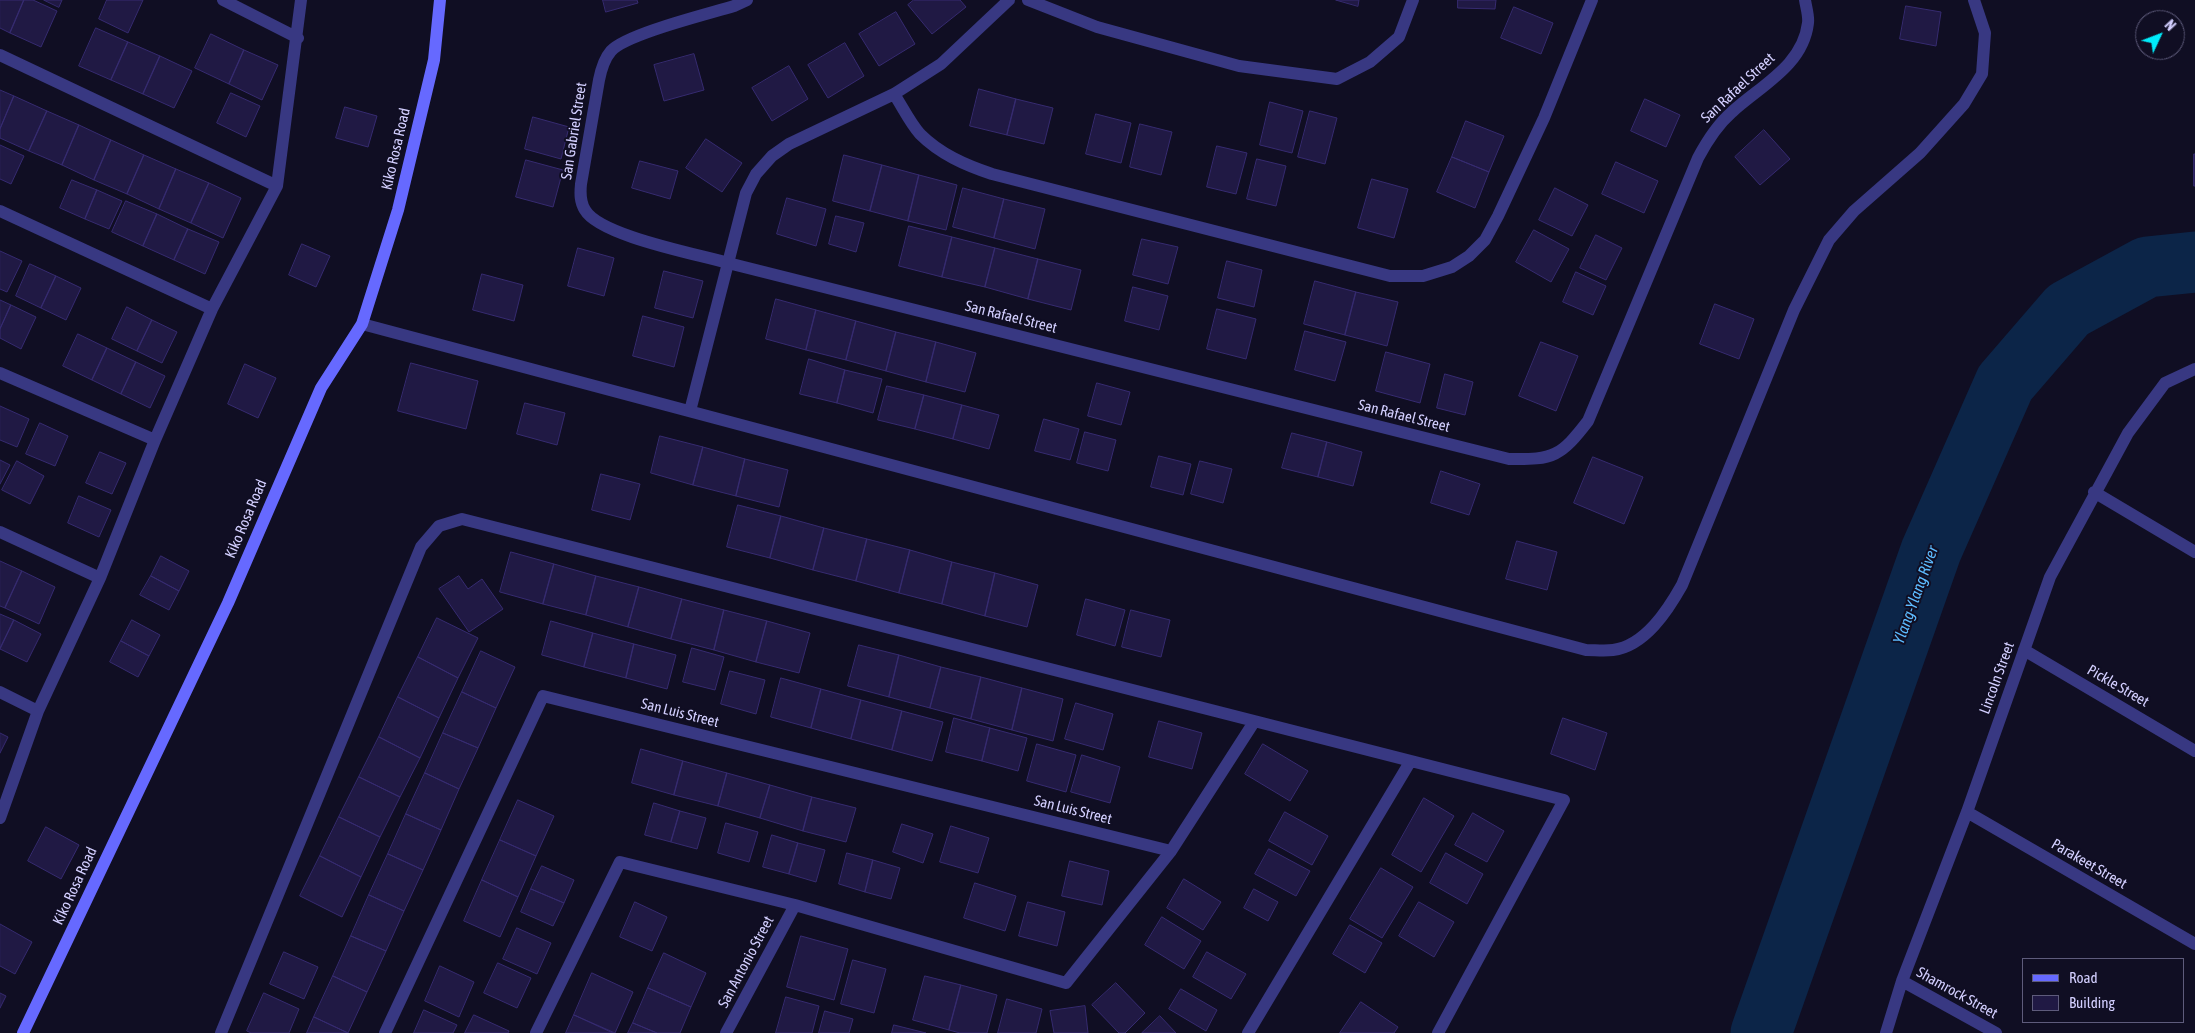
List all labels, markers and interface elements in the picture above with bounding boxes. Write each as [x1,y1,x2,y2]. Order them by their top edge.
north arrow [2135,10,2185,60]
text: N [2162,17,2179,34]
street label: San Rafael Street [1698,49,1778,127]
street label: San Gabriel Street [557,81,591,181]
street label: Kiko Rosa Road [378,106,414,192]
street label: San Rafael Street [963,297,1059,337]
street label: San Rafael Street [1356,396,1452,436]
street label: Kiko Rosa Road [221,477,271,561]
water label: Ylang-Ylang River [1889,543,1943,647]
street label: Lincoln Street [1976,640,2018,716]
street label: Pickle Street [2084,661,2152,711]
street label: San Luis Street [639,695,721,731]
street label: San Luis Street [1032,792,1114,828]
street label: Parakeet Street [2048,835,2130,893]
street label: Kiko Rosa Road [49,844,101,928]
street label: San Antonio Street [714,913,778,1011]
legend [2022,958,2185,1023]
street label: Shamrock Street [1913,963,2001,1023]
text: Road [2069,969,2098,986]
text: Building [2069,994,2115,1011]

